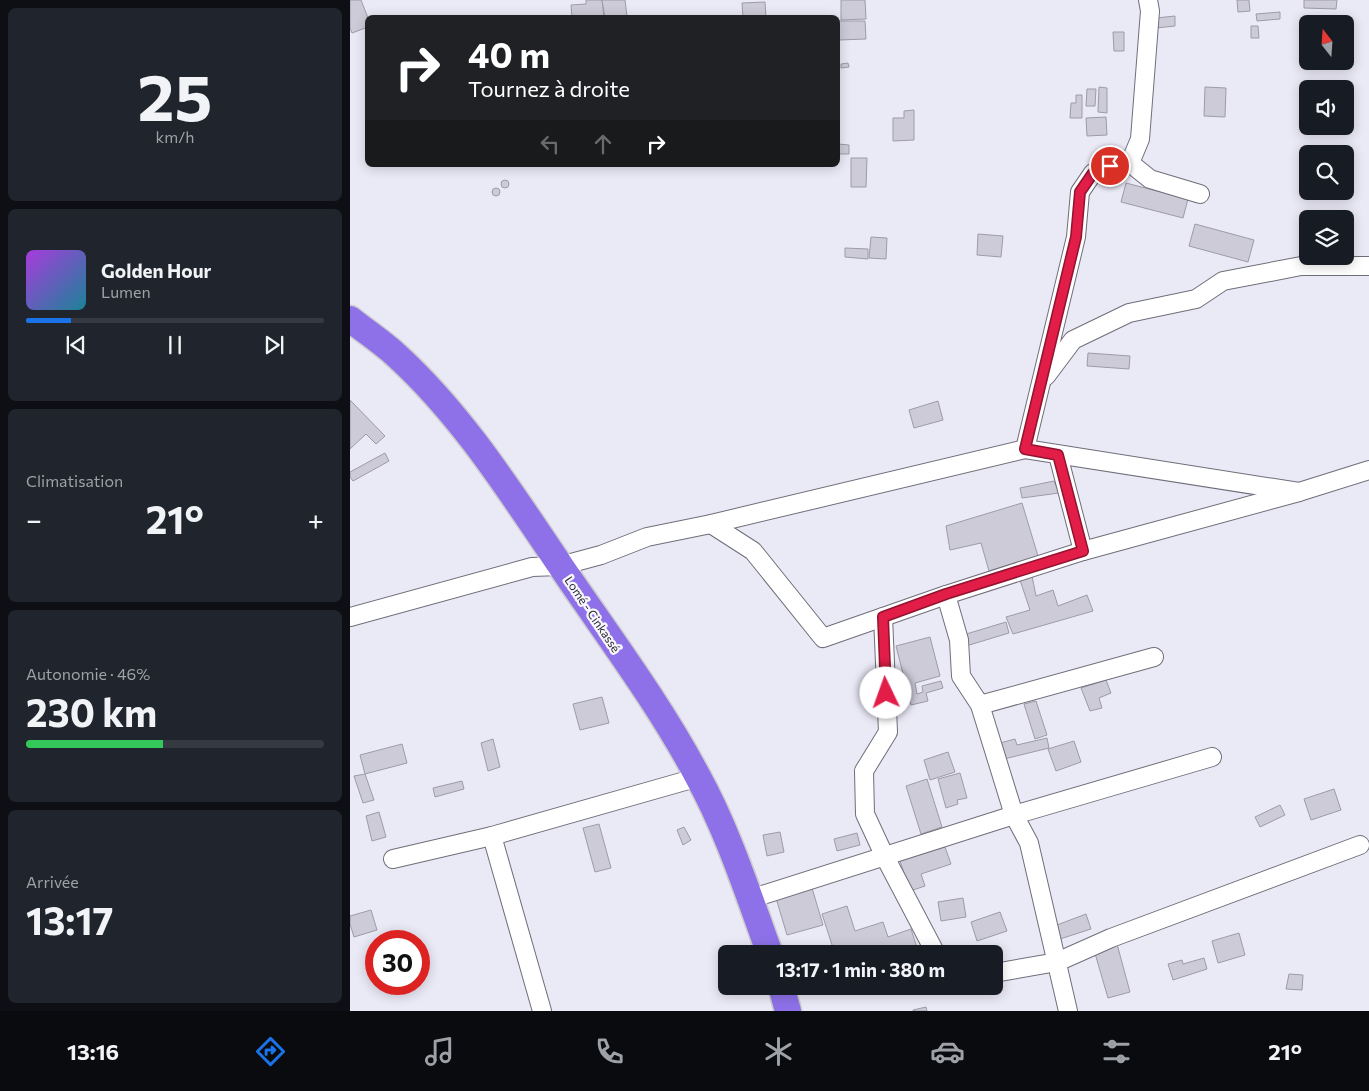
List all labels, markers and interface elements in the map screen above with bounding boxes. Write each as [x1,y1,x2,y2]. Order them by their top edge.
north arrow [1299,15,1354,70]
map controls [1299,15,1354,265]
text: 40 m [468,32,550,75]
icon: right [385,35,450,100]
text: 25 [138,55,212,134]
text: Tournez à droite [468,75,630,102]
button: sound [1299,80,1354,135]
text: km/h [156,127,194,146]
icon: left [536,130,564,158]
icon: ahead [589,130,617,158]
icon: right [642,130,670,158]
pin [1089,145,1131,187]
button: search [1299,145,1354,200]
icon: arrive [1096,152,1124,180]
button: layers [1299,210,1354,265]
text: Golden Hour [101,259,211,282]
text: Lumen [101,282,151,301]
icon: previous [62,331,90,359]
icon: pause [161,331,189,359]
icon: next [260,331,288,359]
text: Climatisation [26,471,123,490]
text: 21° [146,495,204,542]
text: − [26,502,42,536]
text: + [308,502,324,536]
street label: Lomé - Cinkassé [562,573,624,655]
text: Autonomie · 46% [26,664,150,683]
position arrow [859,666,911,718]
text: 230 km [26,688,157,735]
text: Arrivée [26,872,79,891]
text: 13:17 [26,896,113,943]
speed limit sign: 30 [365,930,430,995]
text: 13:17 · 1 min · 380 m [776,958,945,981]
icon: directions [253,1034,288,1069]
icon: music [422,1034,457,1069]
icon: phone [592,1034,627,1069]
icon: climate [761,1034,796,1069]
icon: car [930,1034,965,1069]
icon: filters [1099,1034,1134,1069]
text: 13:16 [67,1038,119,1065]
text: 21° [1268,1038,1302,1065]

